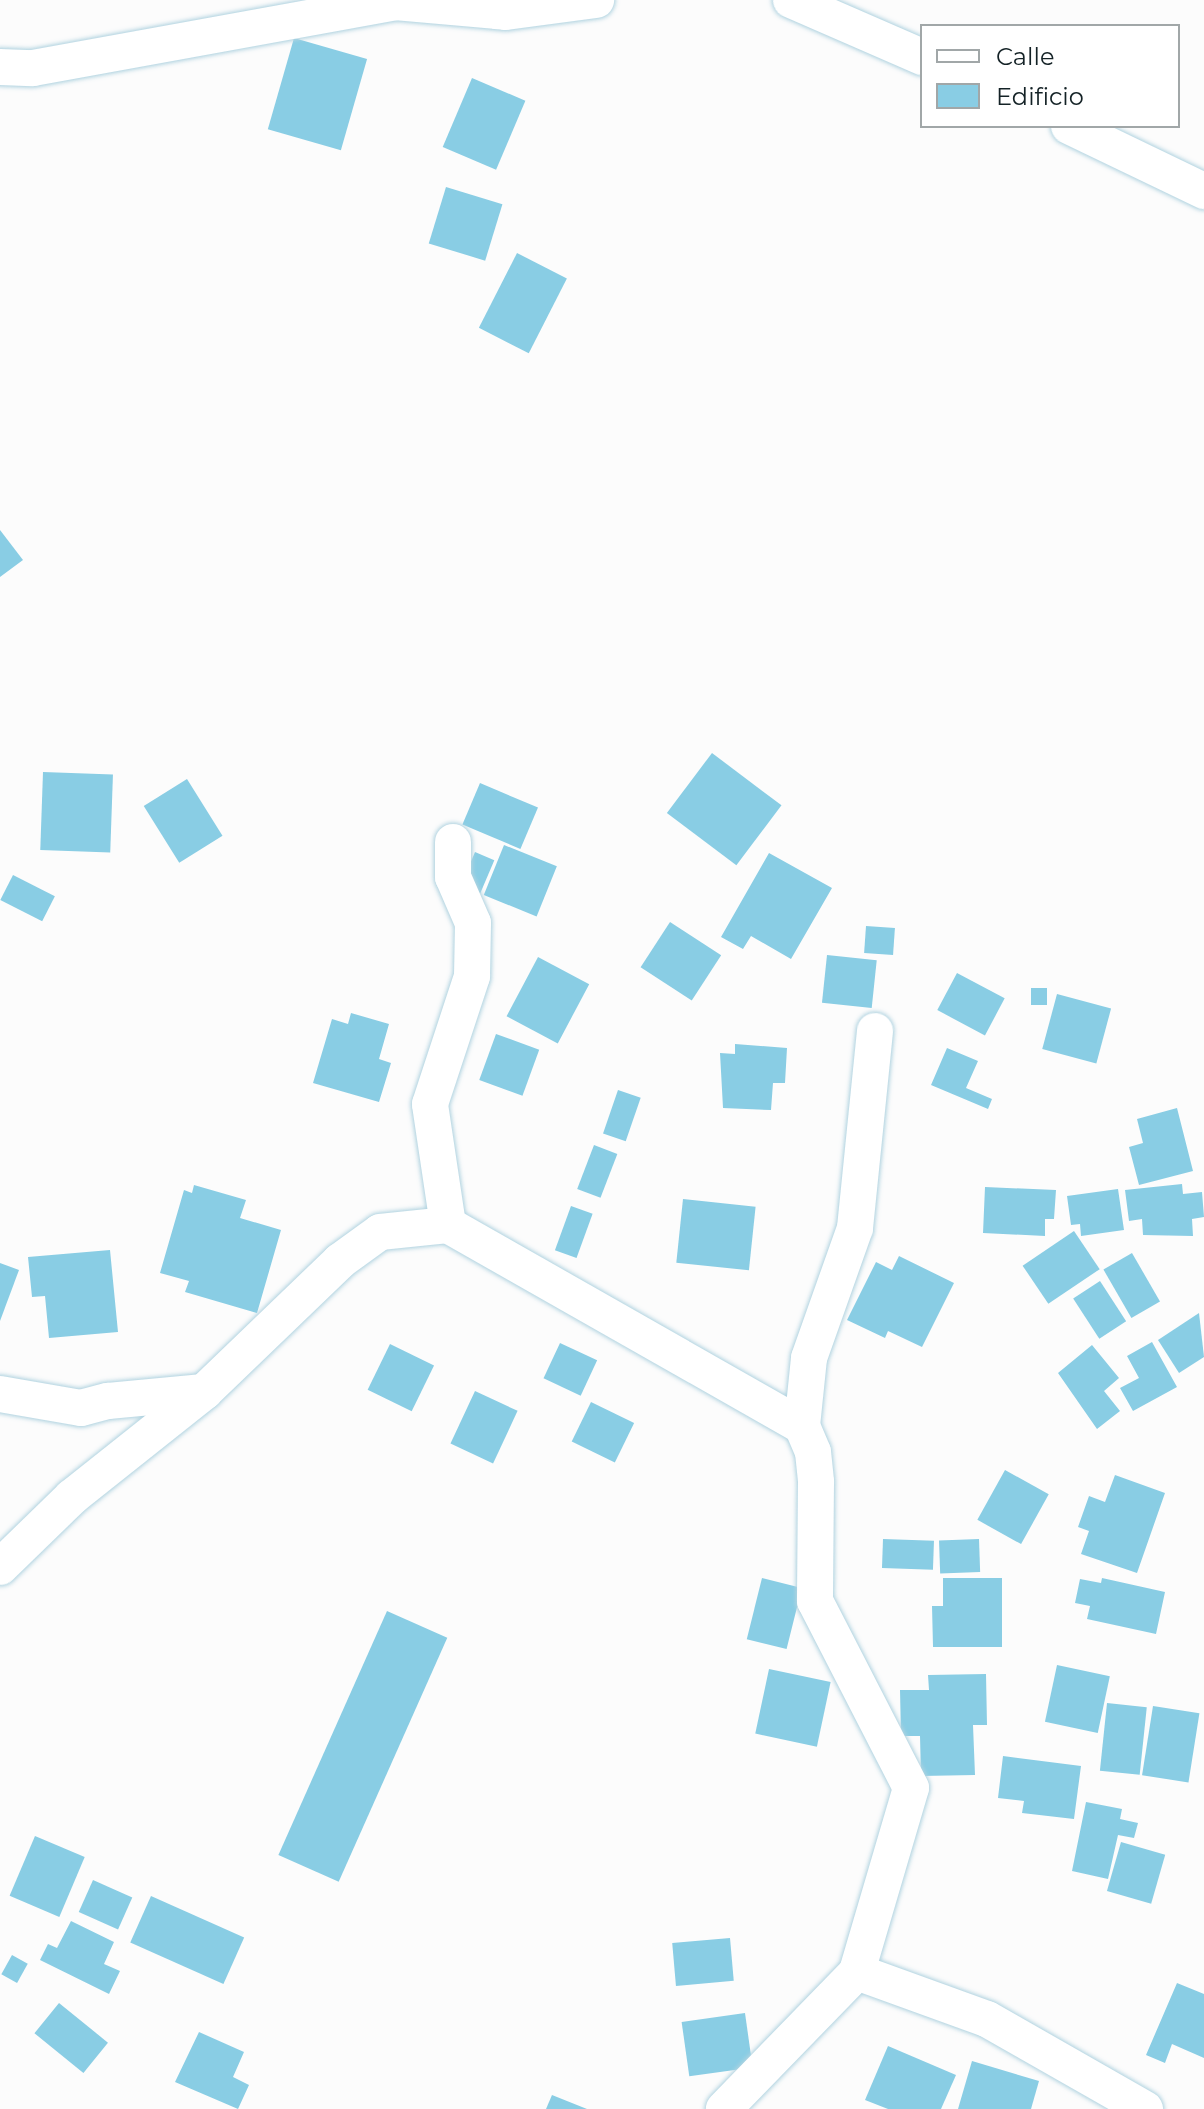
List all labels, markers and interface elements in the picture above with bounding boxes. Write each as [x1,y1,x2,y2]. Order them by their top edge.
legend [920,24,1180,128]
text: Calle [996,42,1054,71]
text: Edificio [996,82,1084,111]

